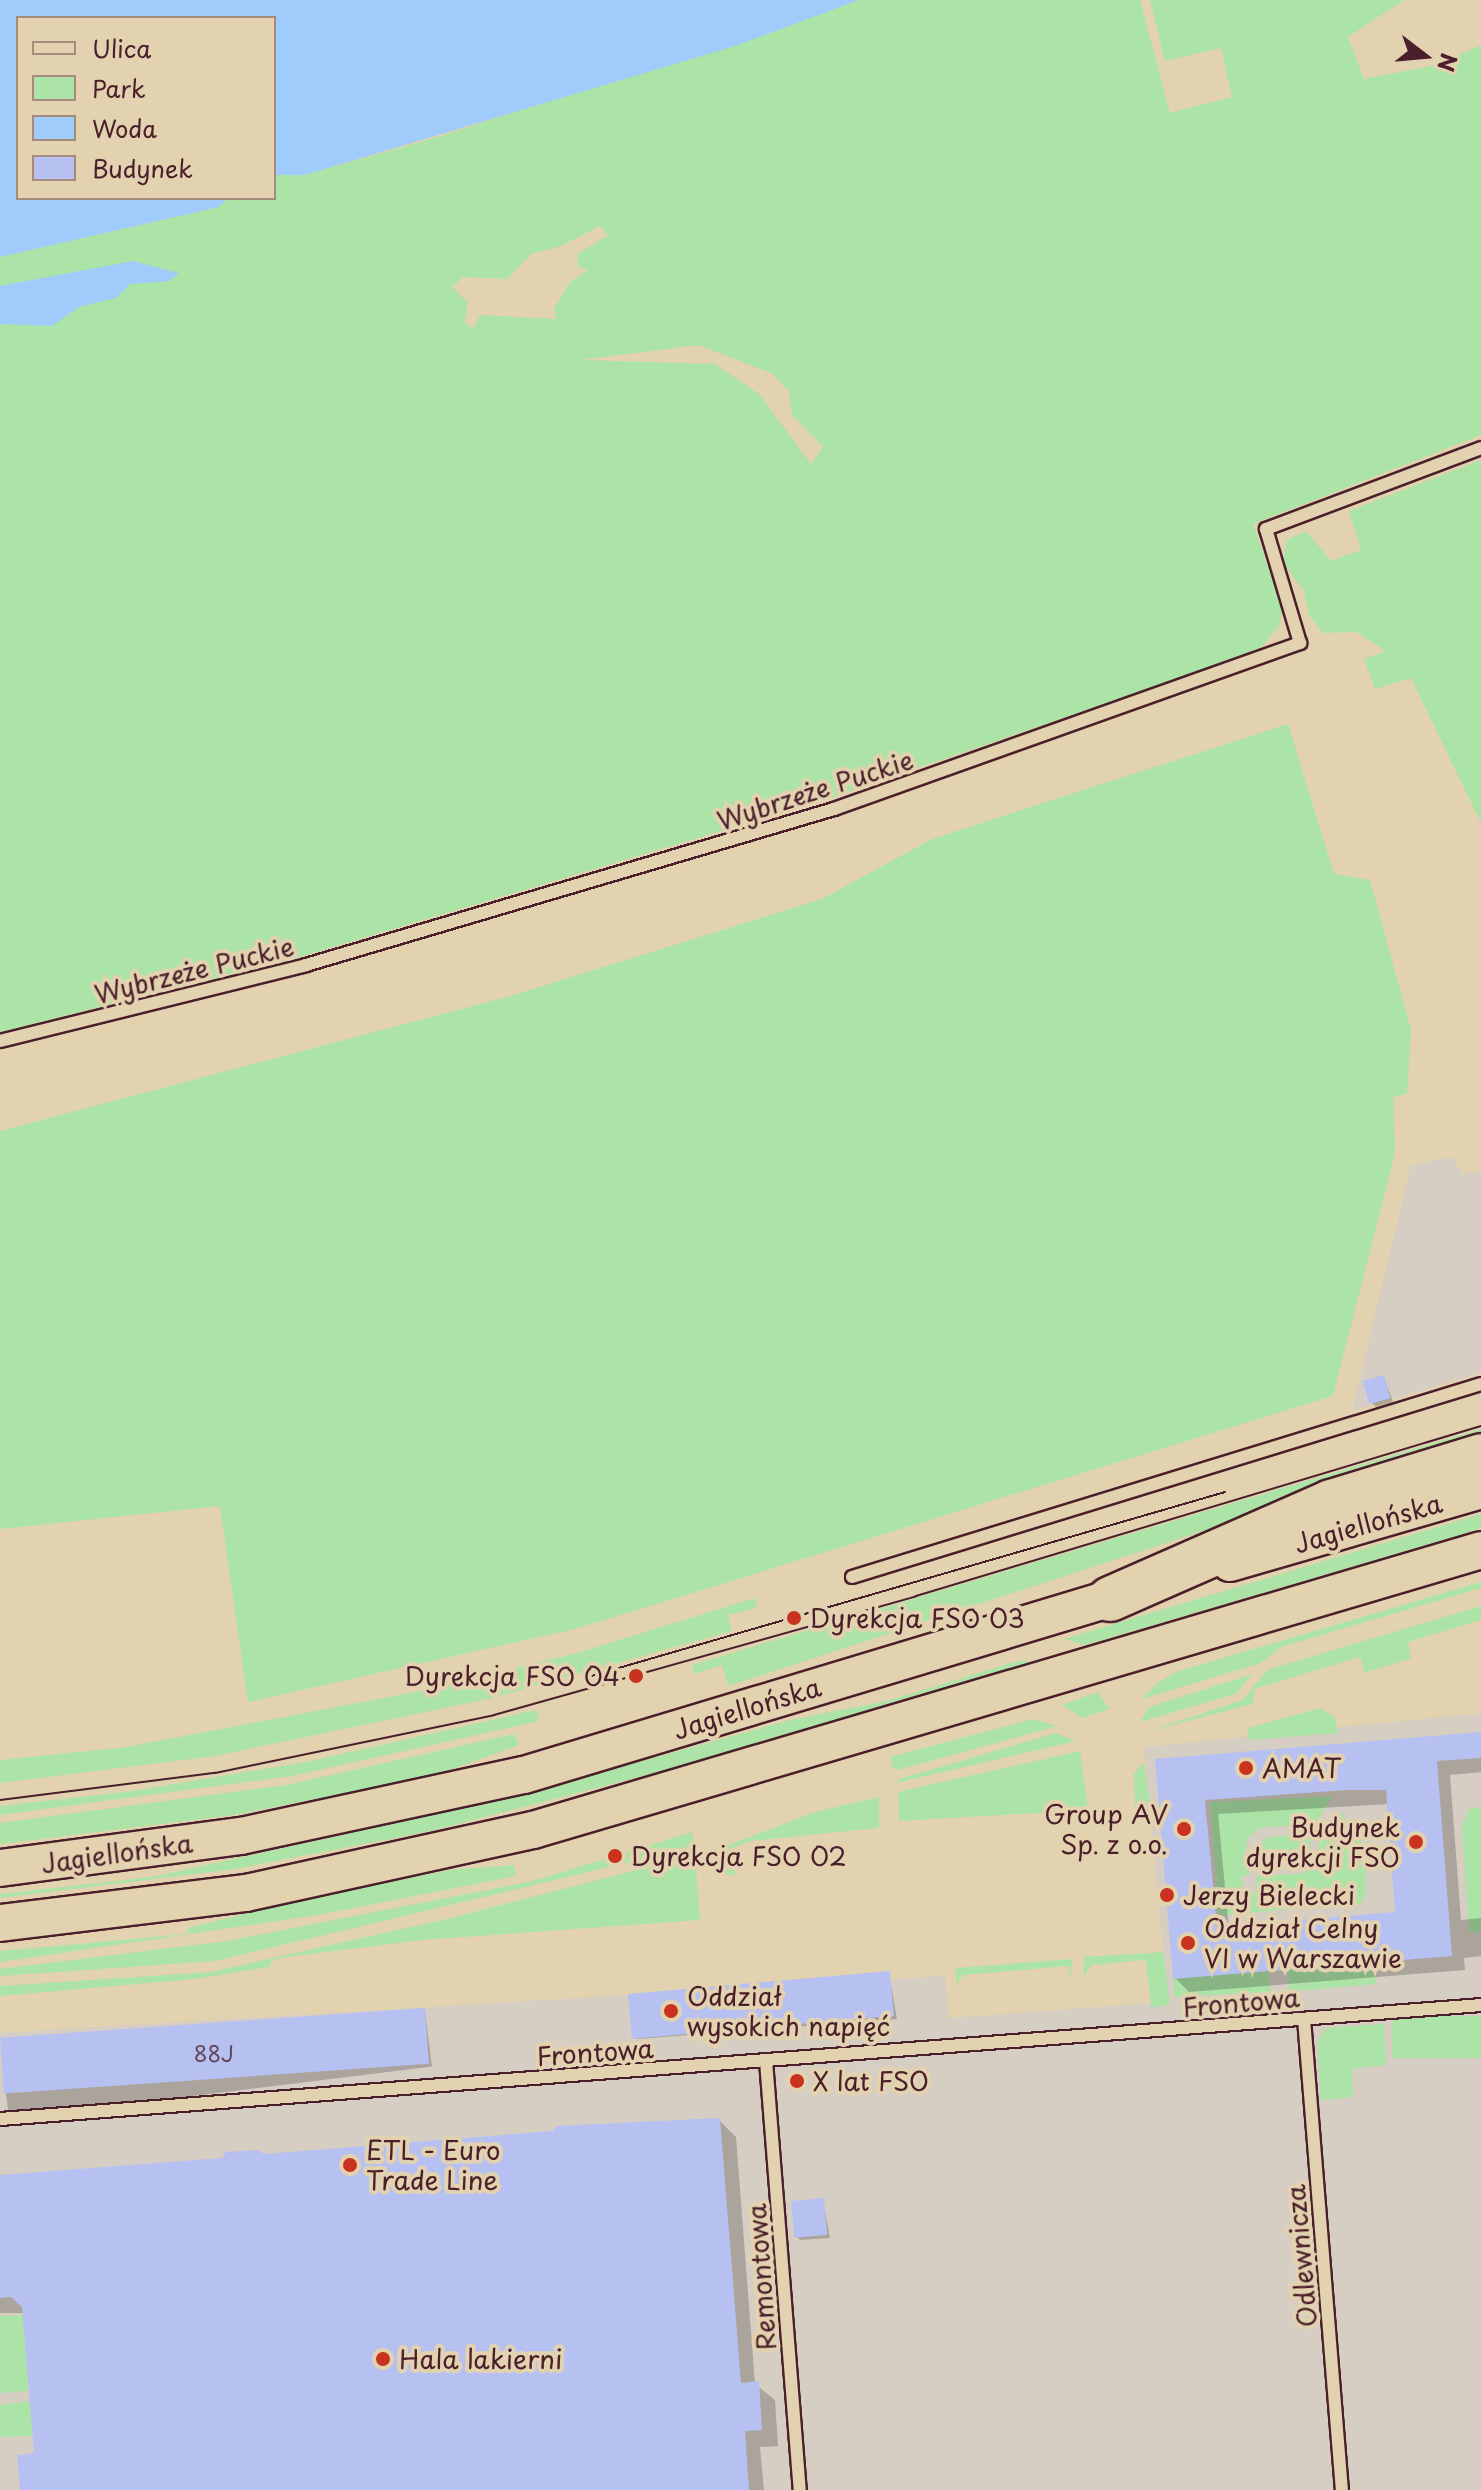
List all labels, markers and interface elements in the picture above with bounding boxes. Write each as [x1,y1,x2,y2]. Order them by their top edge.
legend [16,16,276,200]
north arrow [1385,16,1465,96]
text: Ulica [92,30,151,66]
text: N [1430,50,1467,76]
text: Park [92,70,146,106]
text: Woda [92,110,157,146]
text: Budynek [92,150,193,186]
street label: Wybrzeże Puckie [713,743,917,837]
street label: Wybrzeże Puckie [91,930,297,1010]
street label: Jagiellońska [1290,1487,1446,1559]
place label: Dyrekcja FSO 03 [810,1602,1024,1634]
marker: Dyrekcja FSO 03 [785,1609,803,1627]
place label: Dyrekcja FSO 04 [405,1660,620,1692]
marker: Dyrekcja FSO 04 [627,1667,645,1685]
street label: Jagiellońska [670,1671,824,1745]
place label: AMAT [1262,1752,1341,1784]
marker: AMAT [1237,1759,1255,1777]
place label: Group AV Sp. z o.o. [1044,1798,1168,1860]
place label: Budynek dyrekcji FSO [1244,1811,1400,1872]
marker: Group AV Sp. z o.o. [1175,1820,1193,1838]
street label: Jagiellońska [39,1827,195,1879]
marker: Budynek dyrekcji FSO [1407,1833,1425,1851]
place label: Dyrekcja FSO 02 [631,1840,846,1872]
marker: Dyrekcja FSO 02 [606,1847,624,1865]
place label: Jerzy Bielecki [1183,1879,1356,1911]
marker: Jerzy Bielecki [1158,1886,1176,1904]
place label: Oddział Celny VI w Warszawie [1204,1912,1403,1974]
marker: Oddział Celny VI w Warszawie [1179,1934,1197,1952]
place label: Oddział wysokich napięć [687,1980,889,2042]
street label: Frontowa [1181,1981,1301,2023]
marker: Oddział wysokich napięć [662,2002,680,2020]
street label: Frontowa [535,2032,655,2072]
house number: 88J [194,2040,234,2066]
place label: X lat FSO [813,2065,931,2097]
marker: X lat FSO [788,2072,806,2090]
place label: ETL - Euro Trade Line [366,2134,502,2196]
marker: ETL - Euro Trade Line [341,2156,359,2174]
street label: Odlewnicza [1279,2183,1323,2329]
street label: Remontowa [740,2203,782,2351]
place label: Hala lakierni [399,2343,564,2375]
marker: Hala lakierni [374,2350,392,2368]

